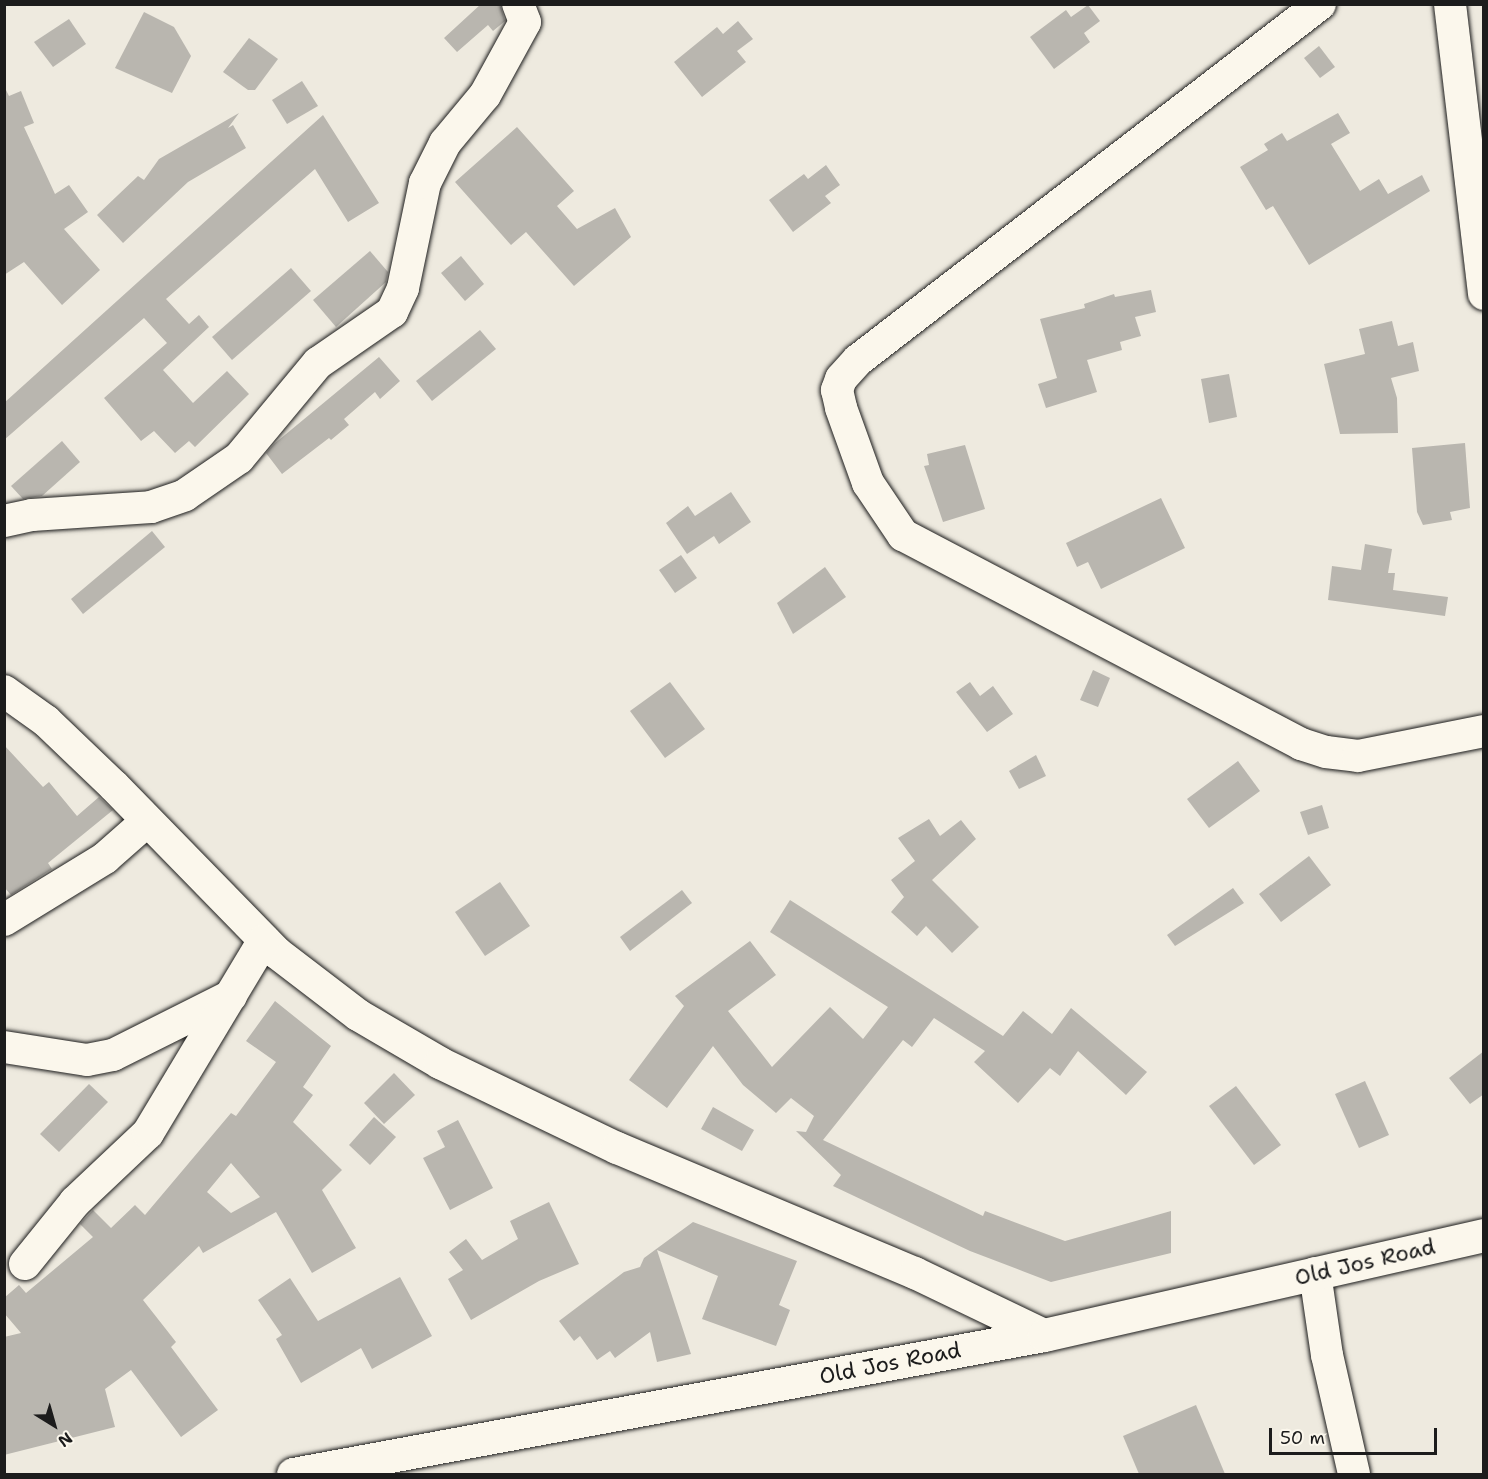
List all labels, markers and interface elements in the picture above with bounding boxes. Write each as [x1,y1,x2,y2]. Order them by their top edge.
street label: Old Jos Road [1292,1233,1438,1291]
street label: Old Jos Road [817,1336,963,1390]
north arrow [24,1395,84,1455]
scale bar [1272,1416,1440,1454]
text: 50 m [1280,1426,1325,1450]
text: N [54,1428,77,1452]

